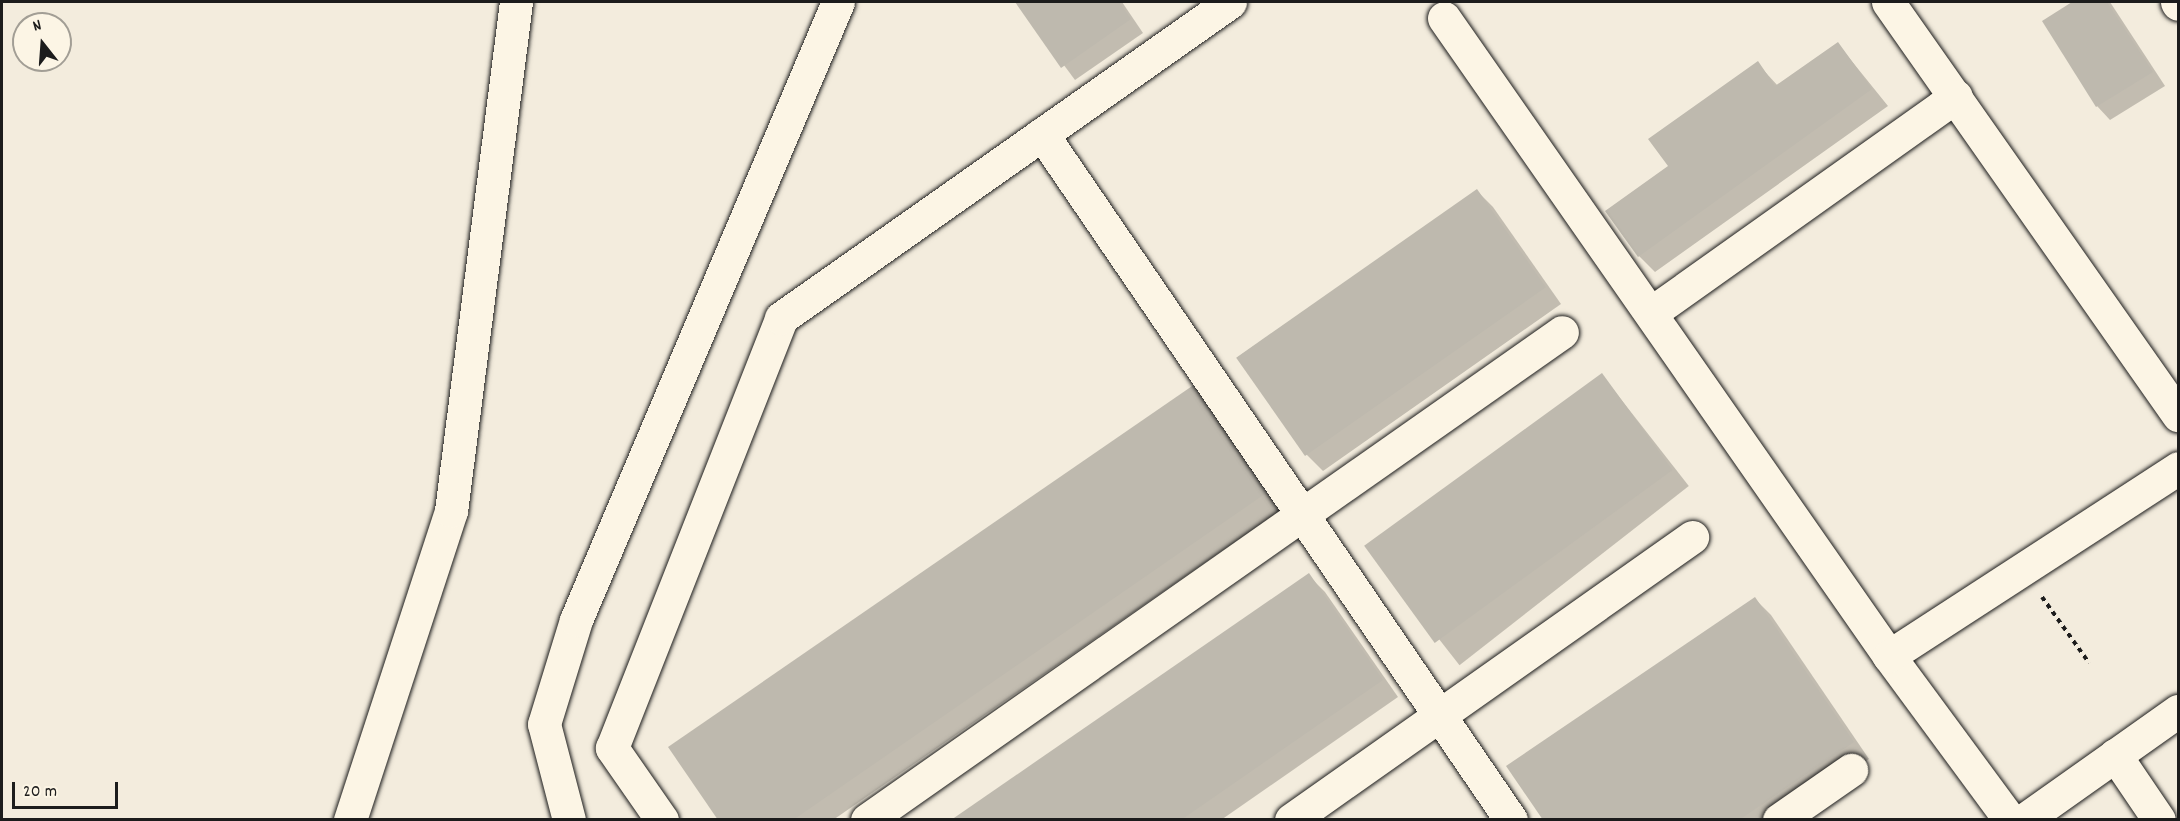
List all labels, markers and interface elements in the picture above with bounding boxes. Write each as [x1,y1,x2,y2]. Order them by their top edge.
north arrow [12,12,72,72]
text: N [30,14,44,38]
scale bar [15,770,122,808]
text: 20 m [23,780,57,805]

